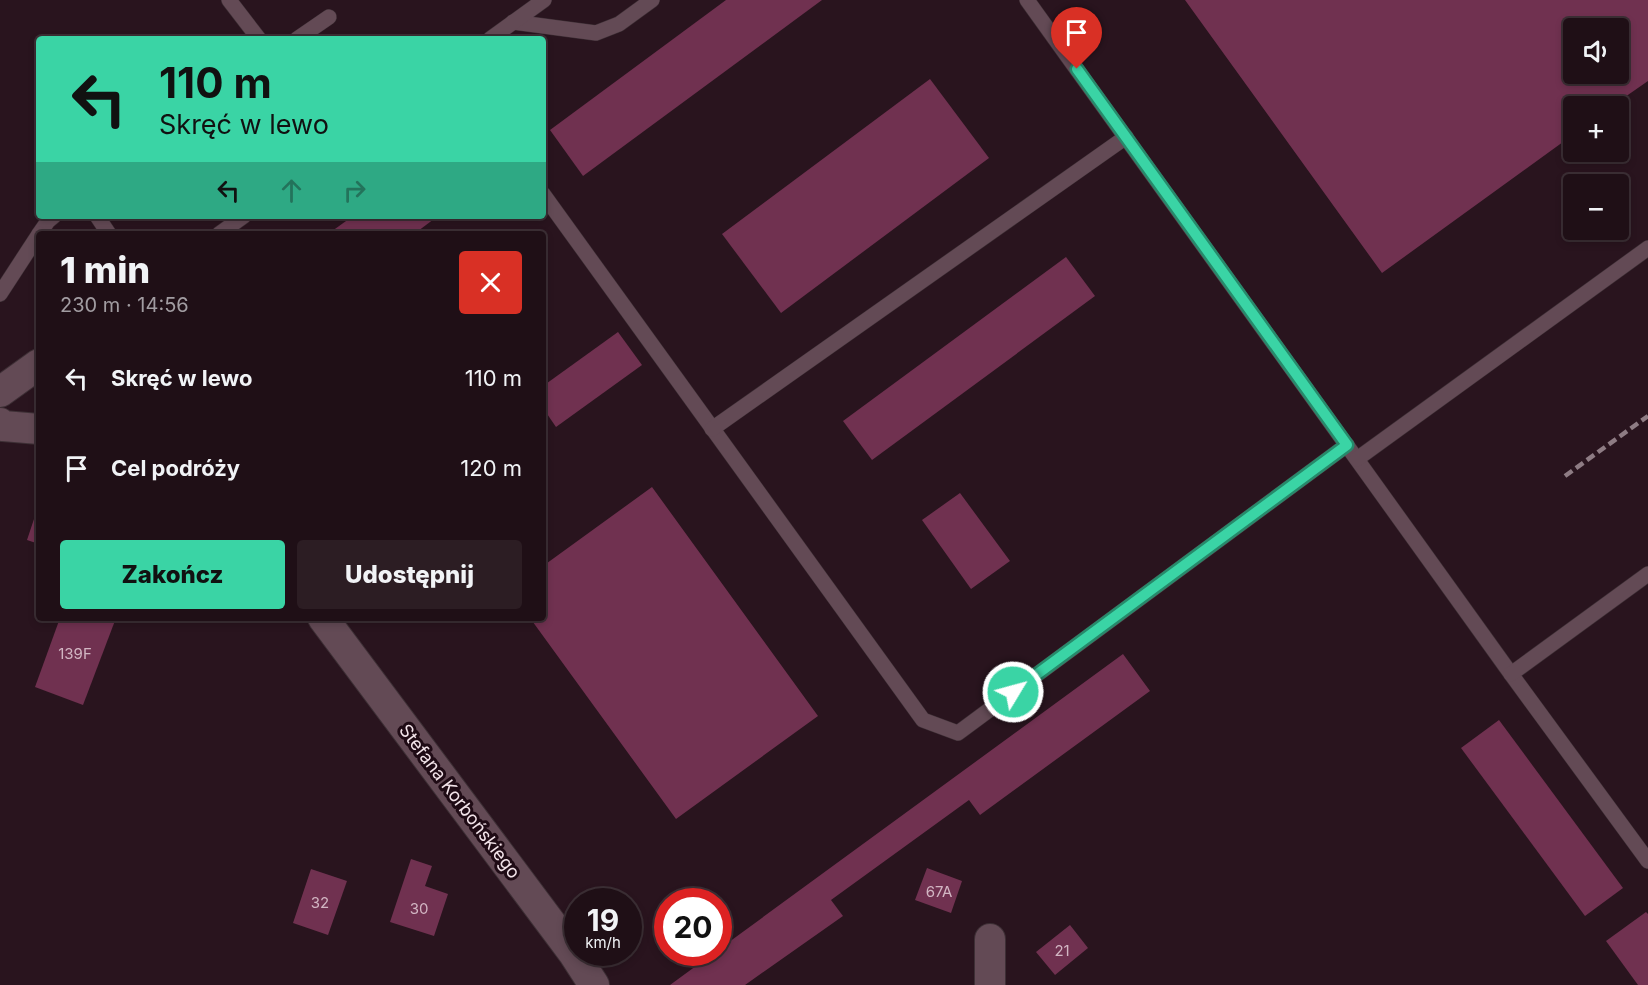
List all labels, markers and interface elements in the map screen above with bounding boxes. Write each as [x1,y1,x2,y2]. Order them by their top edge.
pin [1051,7,1102,69]
icon: arrive [1060,16,1093,49]
map controls [1563,18,1629,240]
button: sound [1563,18,1629,84]
text: 110 m [159,57,272,108]
icon: left [60,60,138,138]
button: + [1563,96,1629,162]
text: Skręć w lewo [159,108,329,141]
icon: left [212,174,245,207]
icon: ahead [275,174,308,207]
icon: right [338,174,371,207]
button: − [1563,174,1629,240]
text: 1 min [60,248,150,292]
button: close [459,251,522,314]
text: 230 m · 14:56 [60,293,189,317]
icon: left [60,362,93,395]
text: Skręć w lewo [111,365,252,391]
text: 110 m [465,365,522,391]
icon: arrive [60,452,93,485]
text: Cel podróży [111,455,240,481]
text: 120 m [460,455,522,481]
button: Zakończ [60,540,285,609]
button: Udostępnij [297,540,522,609]
house number: 139F [58,644,92,663]
position arrow [981,660,1045,724]
street label: Stefana Korbońskiego [395,720,525,882]
house number: 67A [926,882,952,901]
speed limit sign: 20 [654,888,732,966]
house number: 32 [311,893,329,912]
house number: 30 [410,899,428,918]
text: 19 [587,902,619,938]
text: km/h [585,933,621,952]
house number: 21 [1054,941,1070,960]

